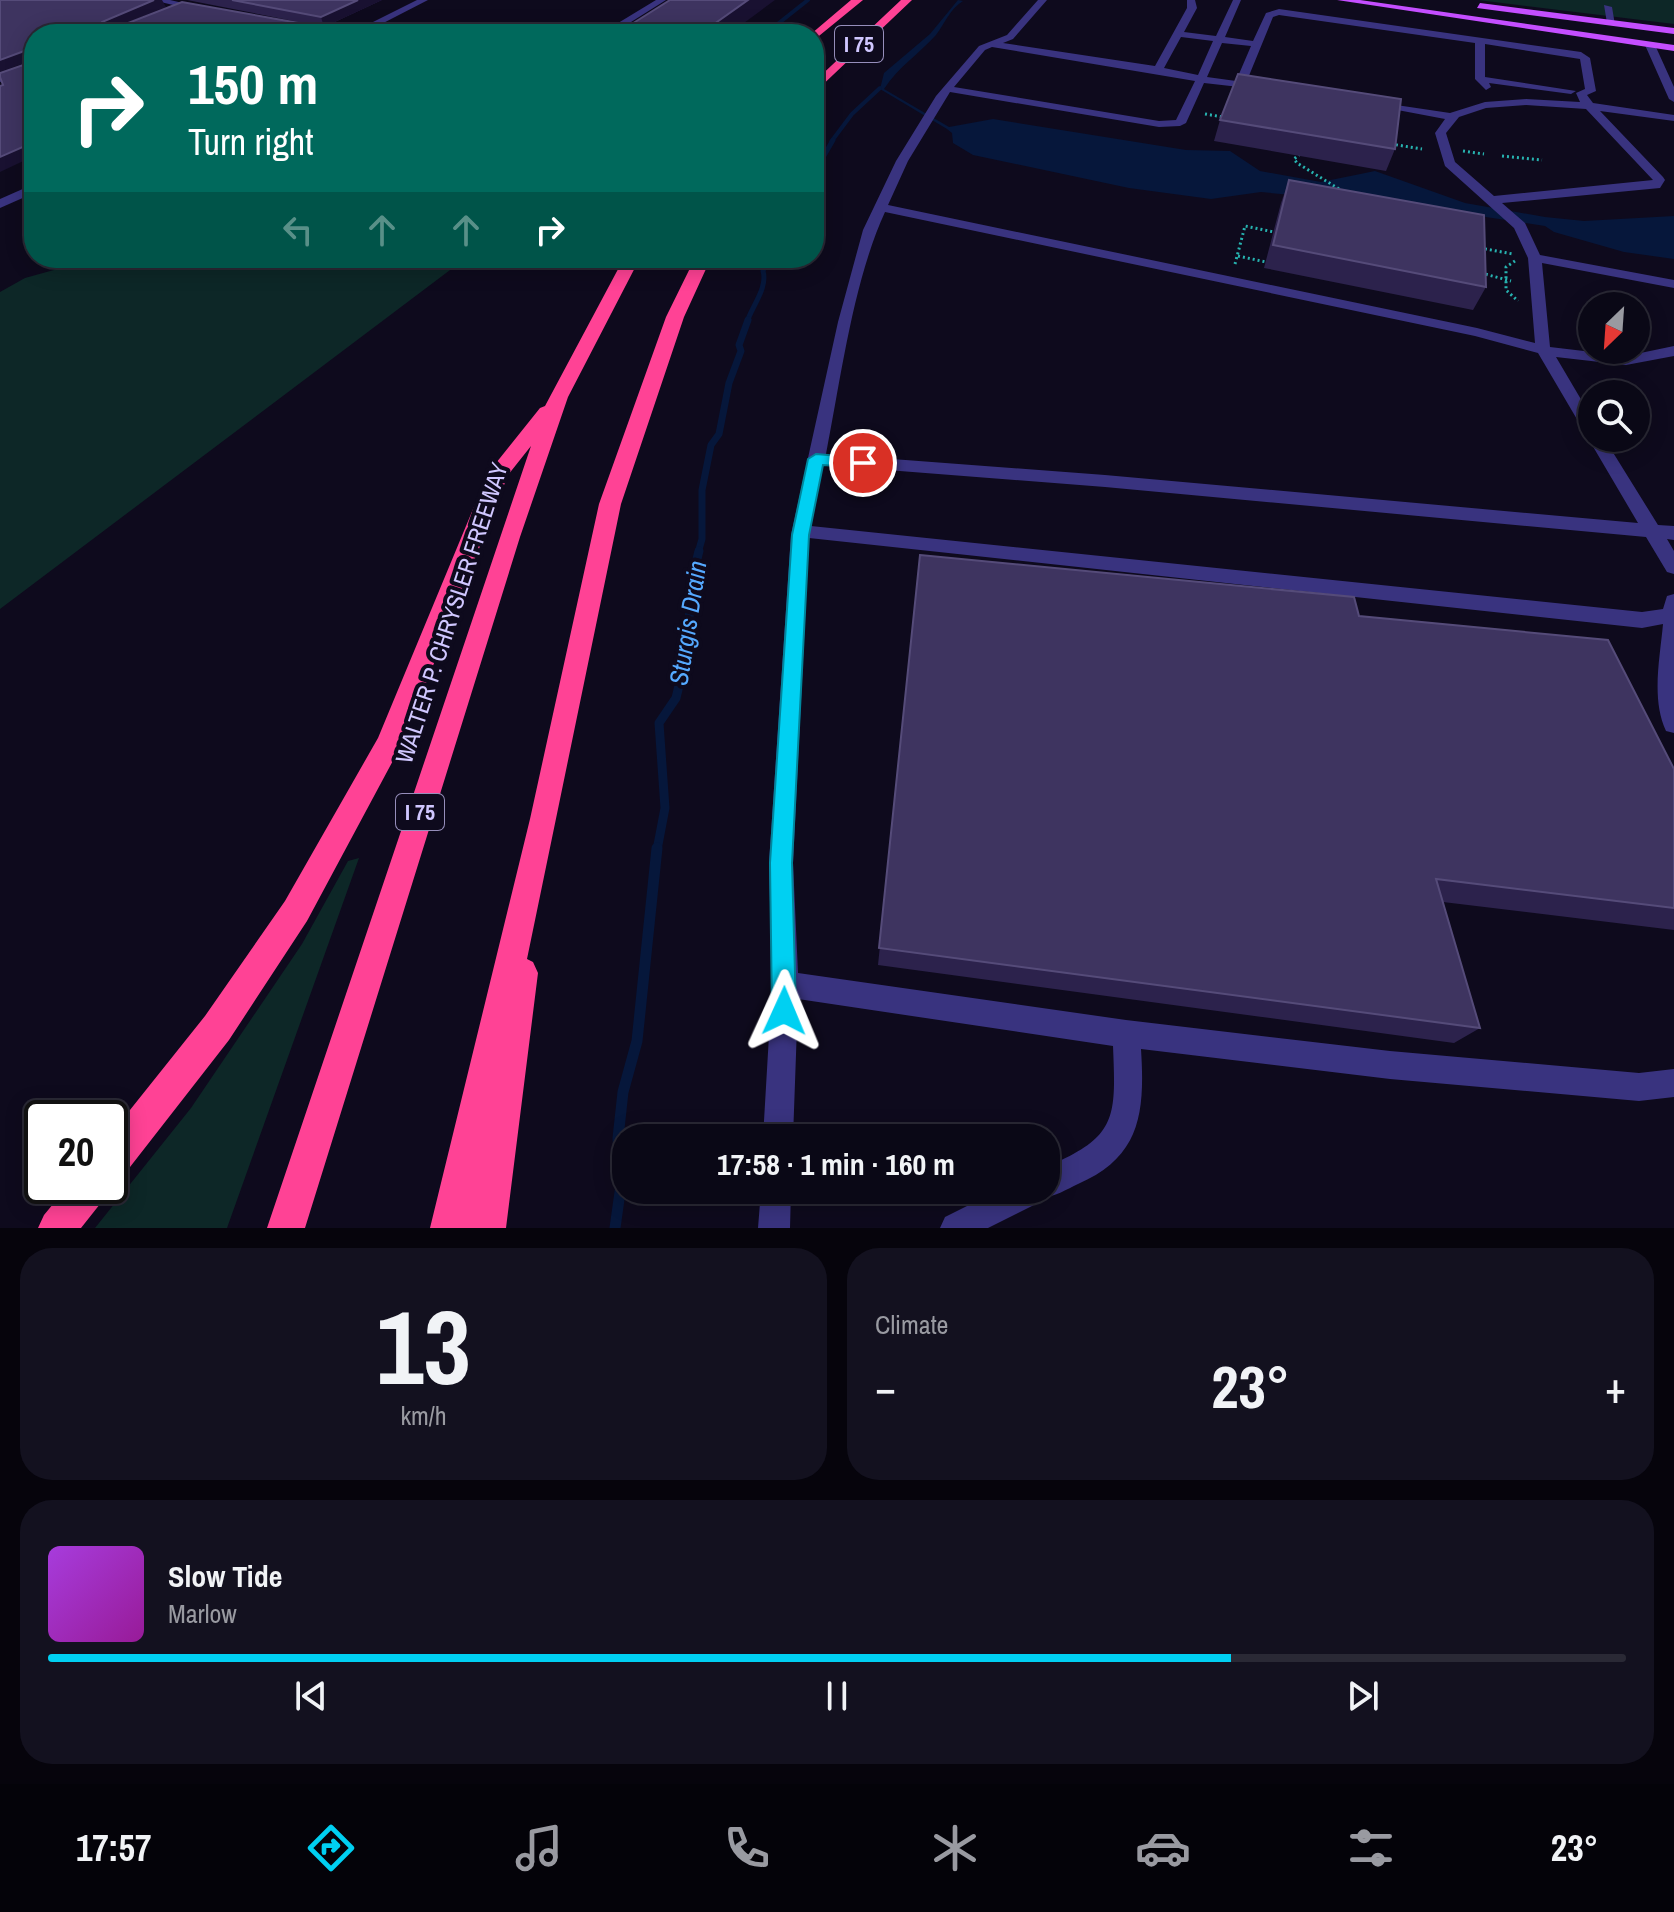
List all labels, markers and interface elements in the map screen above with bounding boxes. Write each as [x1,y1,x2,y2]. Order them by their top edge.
road number: I 75 [835,26,883,62]
text: 150 m [188,46,318,121]
icon: right [56,56,160,160]
text: Turn right [188,118,313,166]
icon: left [276,208,320,252]
icon: ahead [360,208,404,252]
icon: ahead [444,208,488,252]
icon: right [528,208,572,252]
north arrow [1578,292,1650,364]
map controls [1578,292,1650,452]
button: search [1578,380,1650,452]
pin [829,429,897,497]
icon: arrive [841,441,885,485]
street label: WALTER P. CHRYSLER FREEWAY [387,458,515,767]
water label: Sturgis Drain [660,558,715,688]
road number: I 75 [396,794,444,830]
position arrow [742,969,826,1053]
speed limit sign: 20 [24,1100,128,1204]
text: 17:58 · 1 min · 160 m [717,1144,955,1184]
text: 13 [376,1276,471,1416]
text: Climate [875,1307,948,1342]
text: 23° [1211,1346,1290,1427]
text: − [875,1357,896,1417]
text: + [1605,1357,1626,1417]
text: km/h [400,1398,447,1433]
text: Slow Tide [168,1556,282,1596]
text: Marlow [168,1596,237,1631]
icon: previous [289,1674,333,1718]
icon: pause [815,1674,859,1718]
icon: next [1341,1674,1385,1718]
icon: directions [303,1820,359,1876]
icon: music [511,1820,567,1876]
icon: phone [719,1820,775,1876]
icon: climate [927,1820,983,1876]
icon: car [1135,1820,1191,1876]
icon: filters [1343,1820,1399,1876]
text: 17:57 [76,1824,151,1872]
text: 23° [1551,1824,1598,1872]

